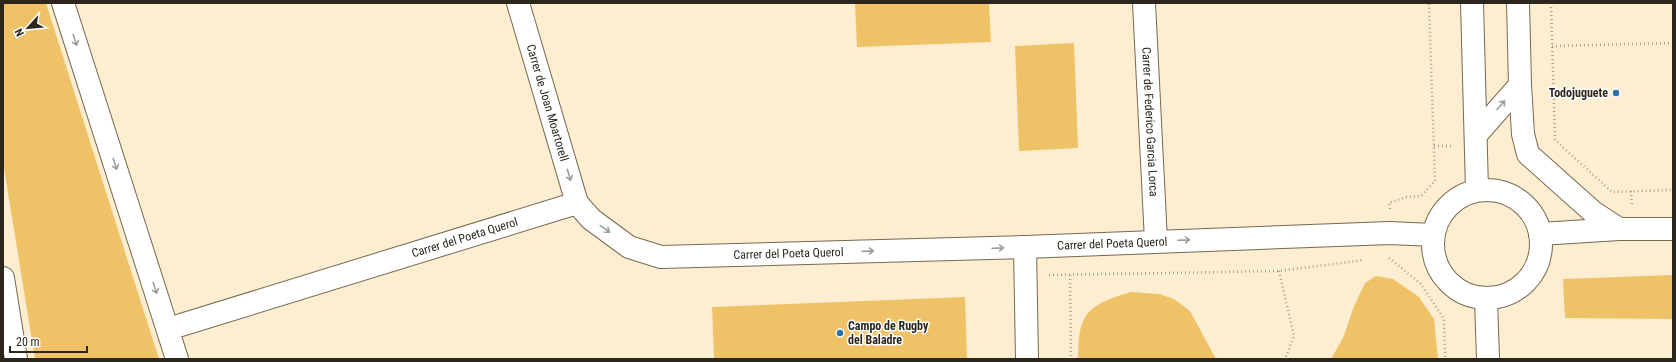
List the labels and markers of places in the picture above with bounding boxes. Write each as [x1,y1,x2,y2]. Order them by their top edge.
place label: Todojuguete [1549,86,1608,100]
marker: Todojuguete [1611,88,1621,98]
place label: Campo de Rugby del Baladre [848,319,929,347]
marker: Campo de Rugby del Baladre [835,328,845,338]

